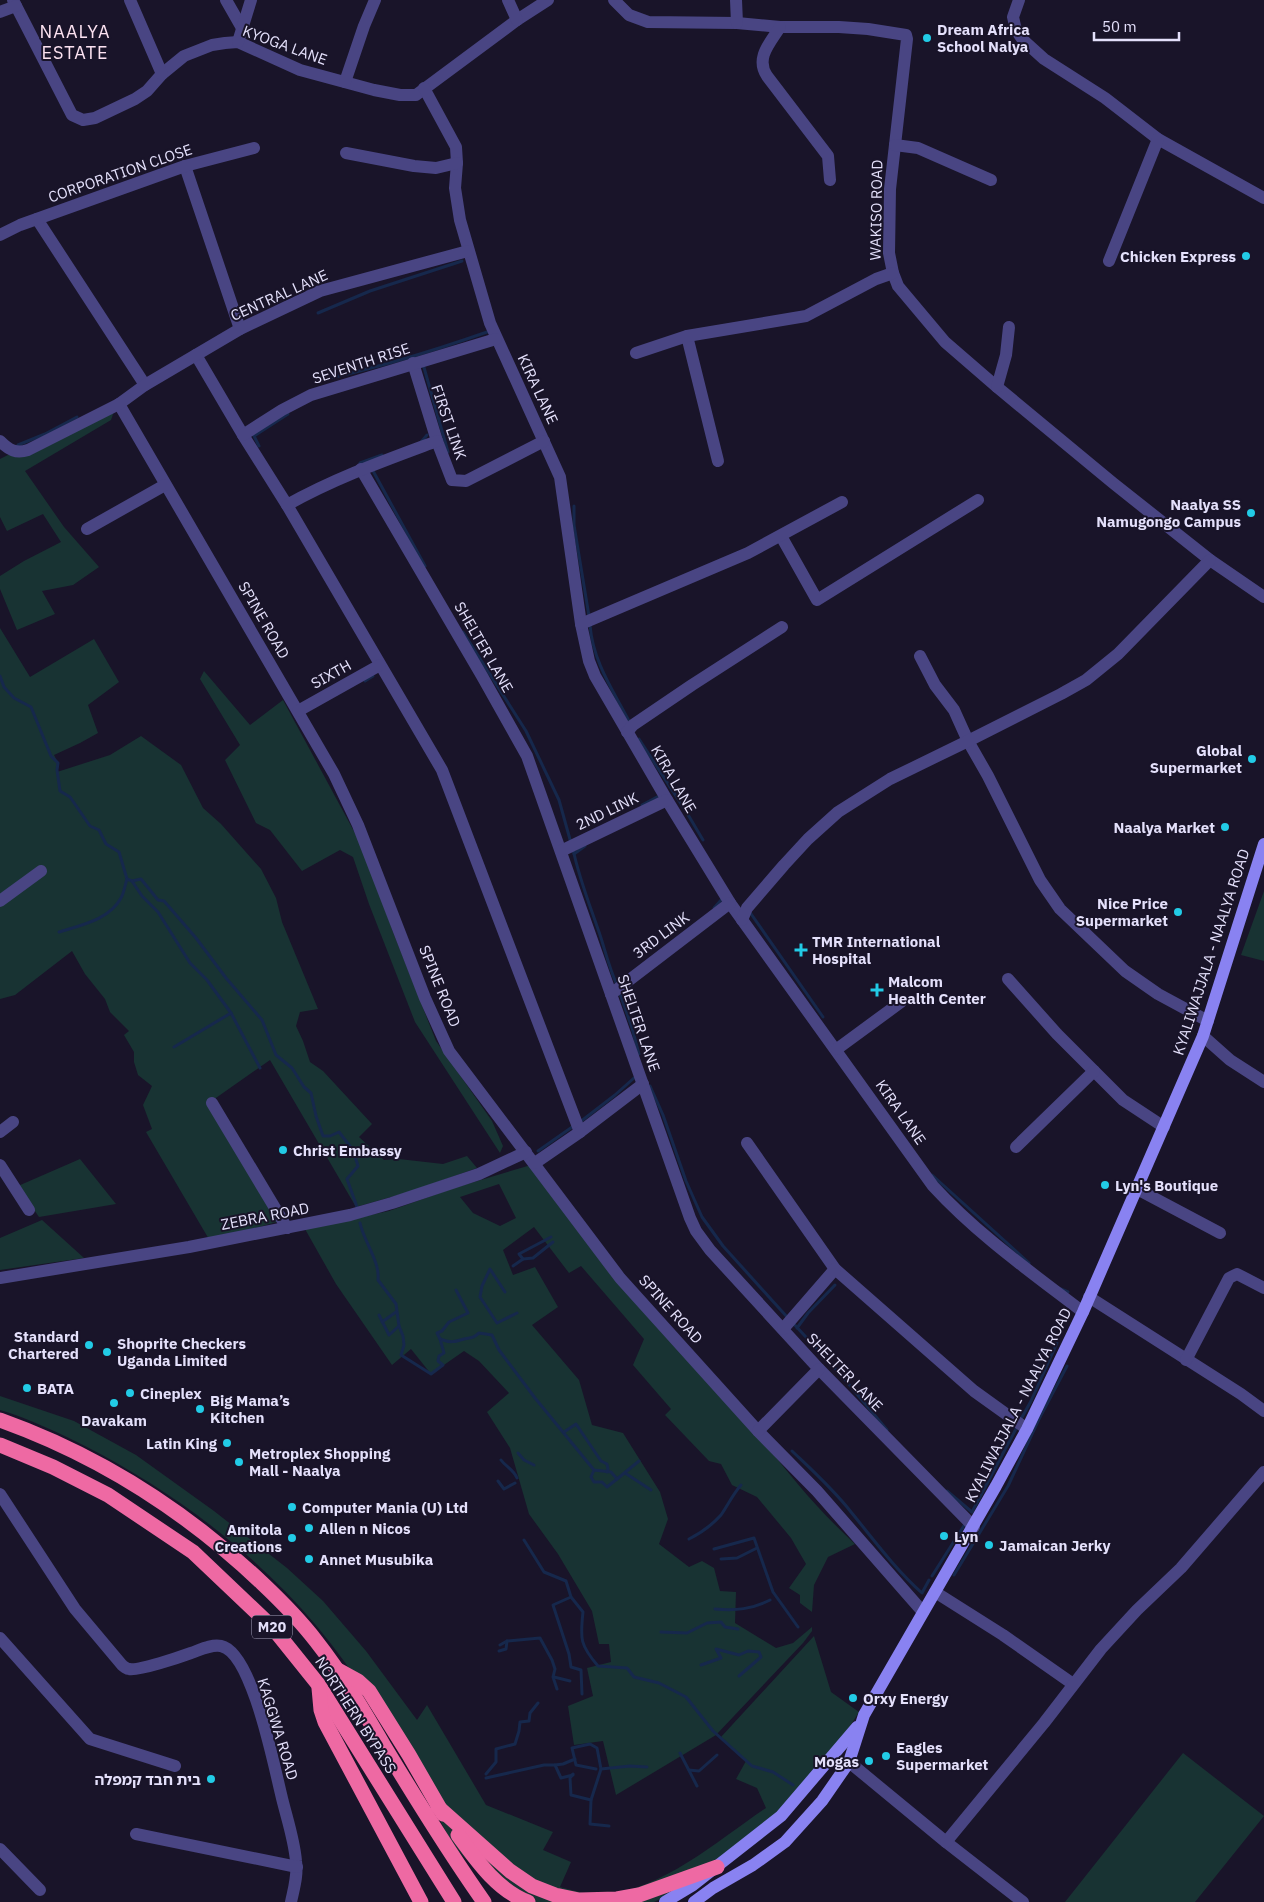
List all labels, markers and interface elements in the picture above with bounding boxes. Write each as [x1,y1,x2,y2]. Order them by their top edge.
scale bar [1094,10,1179,42]
text: 50 m [1102,17,1137,36]
district label: NAALYA ESTATE [40,20,110,64]
place label: Dream Africa School Nalya [937,20,1030,56]
street label: KYOGA LANE [240,21,330,69]
marker: Dream Africa School Nalya [921,32,933,44]
street label: CORPORATION CLOSE [46,139,194,207]
street label: WAKISO ROAD [866,159,886,261]
place label: Chicken Express [1120,247,1236,266]
marker: Chicken Express [1240,250,1252,262]
street label: CENTRAL LANE [228,265,330,325]
street label: SEVENTH RISE [310,338,412,388]
street label: KIRA LANE [514,351,562,427]
street label: FIRST LINK [427,382,471,463]
place label: Naalya SS Namugongo Campus [1096,495,1241,531]
marker: Naalya SS Namugongo Campus [1245,507,1257,519]
street label: SPINE ROAD [234,578,294,662]
street label: SHELTER LANE [450,598,518,696]
street label: SIXTH [308,655,354,693]
place label: Global Supermarket [1150,741,1242,777]
street label: KIRA LANE [647,742,701,816]
marker: Global Supermarket [1246,753,1258,765]
street label: 2ND LINK [573,788,642,834]
place label: Naalya Market [1113,818,1215,837]
marker: Naalya Market [1219,821,1231,833]
street label: KYALIWAJJALA - NAALYA ROAD [1169,846,1253,1058]
place label: Nice Price Supermarket [1076,894,1168,930]
marker: Nice Price Supermarket [1172,906,1184,918]
street label: 3RD LINK [629,907,693,962]
place label: TMR International Hospital [812,932,941,968]
street label: SPINE ROAD [415,942,465,1030]
marker: TMR International Hospital [794,943,808,957]
street label: SHELTER LANE [613,972,665,1074]
place label: Malcom Health Center [888,972,986,1008]
marker: Malcom Health Center [870,983,884,997]
street label: KIRA LANE [872,1076,930,1148]
place label: Christ Embassy [293,1141,402,1160]
marker: Christ Embassy [277,1144,289,1156]
place label: Lyn's Boutique [1115,1176,1218,1195]
marker: Lyn's Boutique [1099,1179,1111,1191]
street label: ZEBRA ROAD [219,1198,311,1234]
street label: SPINE ROAD [635,1271,707,1347]
street label: KYALIWAJJALA - NAALYA ROAD [961,1305,1075,1505]
place label: Standard Chartered [8,1327,79,1363]
street label: SHELTER LANE [803,1329,887,1415]
place label: Shoprite Checkers Uganda Limited [117,1334,247,1370]
marker: Standard Chartered [83,1339,95,1351]
marker: Shoprite Checkers Uganda Limited [101,1346,113,1358]
place label: BATA [37,1379,74,1398]
marker: BATA [21,1382,33,1394]
place label: Cineplex [140,1384,202,1403]
marker: Cineplex [124,1387,136,1399]
place label: Big Mama’s Kitchen [210,1391,290,1427]
marker: Davakam [108,1397,120,1409]
marker: Big Mama’s Kitchen [194,1403,206,1415]
place label: Davakam [81,1411,147,1430]
place label: Latin King [146,1434,218,1453]
marker: Latin King [221,1437,233,1449]
place label: Metroplex Shopping Mall - Naalya [249,1444,391,1480]
marker: Metroplex Shopping Mall - Naalya [233,1456,245,1468]
place label: Computer Mania (U) Ltd [302,1498,468,1517]
marker: Computer Mania (U) Ltd [286,1501,298,1513]
place label: Allen n Nicos [319,1519,411,1538]
place label: Amitola Creations [214,1520,282,1556]
marker: Allen n Nicos [303,1522,315,1534]
place label: Lyn [954,1527,978,1546]
marker: Lyn [938,1530,950,1542]
marker: Amitola Creations [286,1532,298,1544]
place label: Jamaican Jerky [999,1536,1110,1555]
marker: Jamaican Jerky [983,1539,995,1551]
place label: Annet Musubika [319,1550,434,1569]
marker: Annet Musubika [303,1553,315,1565]
road number: M20 [252,1615,292,1638]
street label: NORTHERN BYPASS [311,1653,401,1777]
street label: KAGGWA ROAD [253,1676,303,1782]
place label: Orxy Energy [863,1689,948,1708]
marker: Orxy Energy [847,1692,859,1704]
place label: Eagles Supermarket [896,1738,989,1774]
marker: Eagles Supermarket [880,1750,892,1762]
place label: Mogas [814,1752,859,1771]
marker: Mogas [863,1755,875,1767]
place label: בית חבד קמפלה [94,1770,201,1789]
marker: בית חבד קמפלה [205,1773,217,1785]

